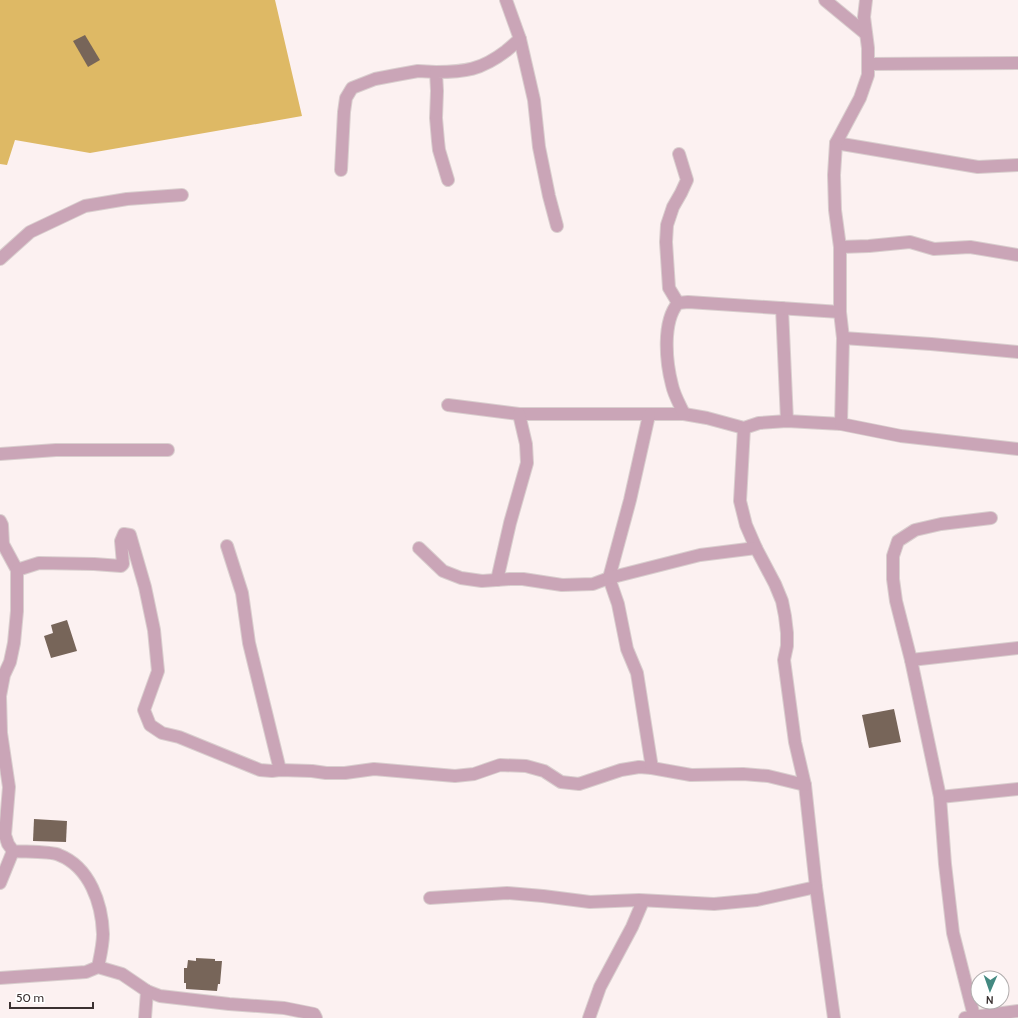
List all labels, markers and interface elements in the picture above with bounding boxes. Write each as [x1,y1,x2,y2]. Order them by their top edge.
north arrow [970,970,1010,1010]
scale bar [10,984,93,1010]
text: 50 m [16,990,44,1005]
text: N [986,993,994,1007]

